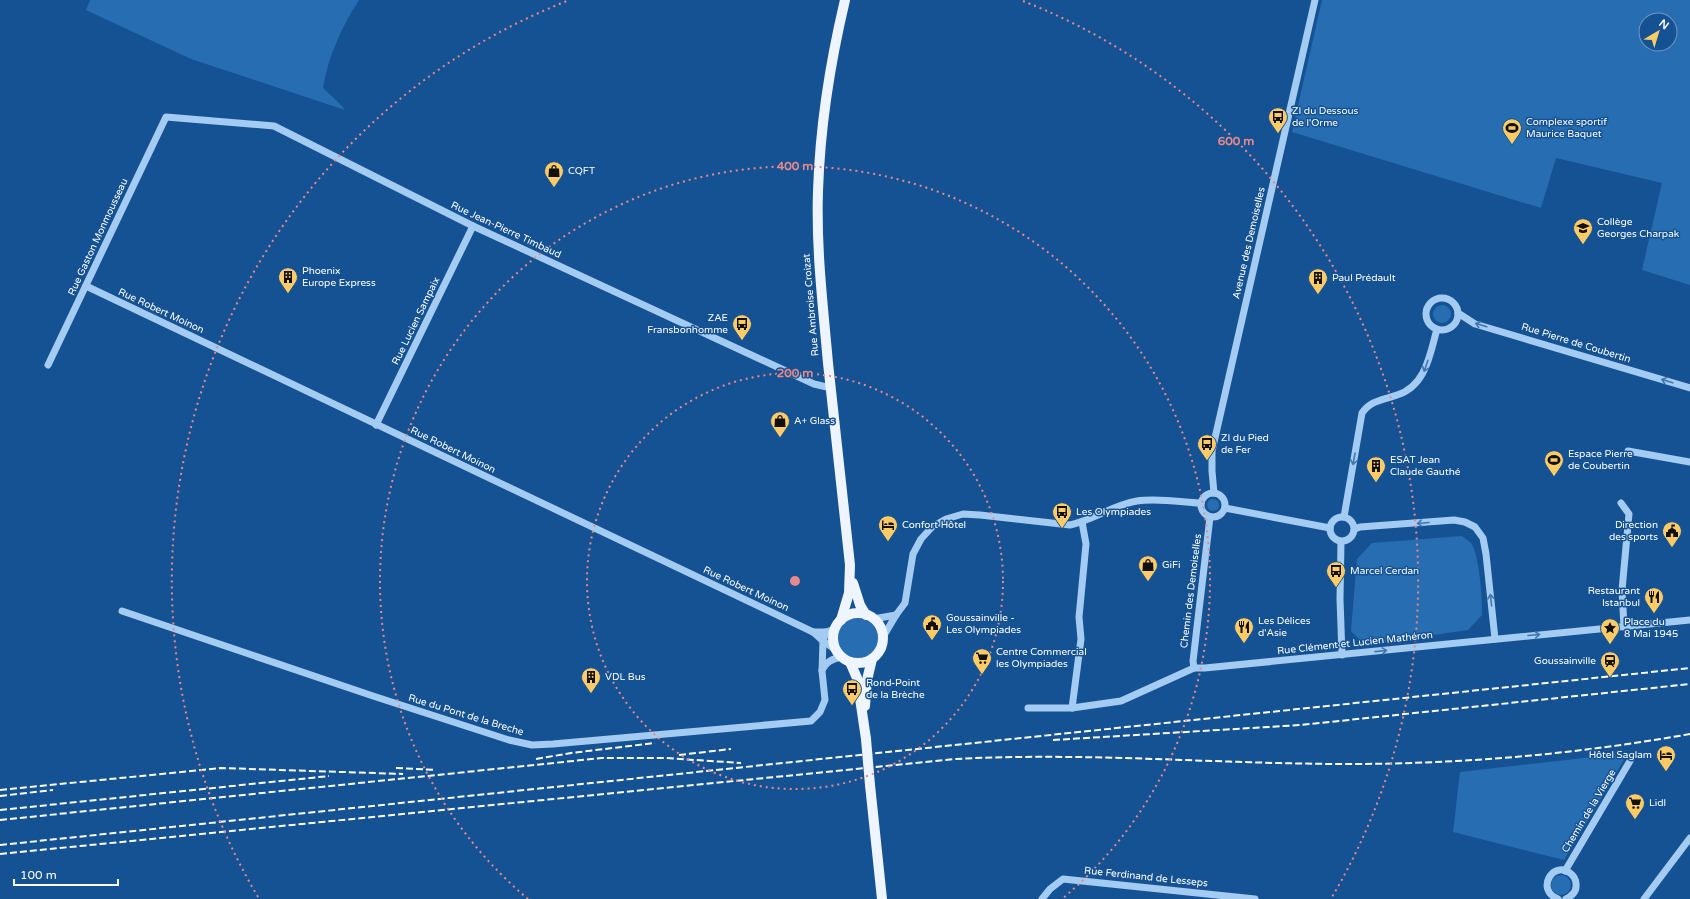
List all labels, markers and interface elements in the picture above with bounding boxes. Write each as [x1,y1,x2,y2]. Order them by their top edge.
north arrow [1638,12,1678,52]
text: N [1656,17,1671,32]
place label: ZI du Dessous de l'Orme [1292,105,1359,129]
bus stop icon: ZI du Dessous de l'Orme [1267,106,1289,134]
place label: Complexe sportif Maurice Baquet [1526,116,1607,140]
sports icon: Complexe sportif Maurice Baquet [1501,117,1523,145]
text: 600 m [1218,134,1254,148]
text: 400 m [777,159,813,173]
shop icon: CQFT [543,160,565,188]
place label: CQFT [568,165,595,177]
street label: Rue Gaston Monmousseau [66,176,130,298]
street label: Avenue des Demoiselles [1230,186,1268,300]
street label: Rue Jean-Pierre Timbaud [449,199,563,261]
place label: Collège Georges Charpak [1597,216,1680,240]
school or university icon: Collège Georges Charpak [1572,217,1594,245]
street label: Rue Ambroise Croizat [801,253,821,357]
place label: Phoenix Europe Express [302,265,376,289]
building icon: Phoenix Europe Express [277,266,299,294]
building icon: Paul Prédault [1307,267,1329,295]
place label: Paul Prédault [1332,272,1396,284]
street label: Rue Lucien Sampaix [390,275,442,367]
street label: Rue Robert Moinon [116,286,206,336]
place label: ZAE Fransbonhomme [647,312,728,336]
bus stop icon: ZAE Fransbonhomme [731,313,753,341]
one-way arrow [1475,321,1488,328]
street label: Rue Pierre de Coubertin [1520,321,1632,365]
one-way arrow [1421,360,1429,372]
text: 200 m [777,366,813,380]
one-way arrow [1661,377,1674,384]
shop icon: A+ Glass [769,410,791,438]
place label: A+ Glass [794,415,835,427]
street label: Rue Robert Moinon [408,424,498,476]
place label: ZI du Pied de Fer [1221,432,1269,456]
bus stop icon: ZI du Pied de Fer [1196,433,1218,461]
place label: Espace Pierre de Coubertin [1568,448,1633,472]
sports icon: Espace Pierre de Coubertin [1543,449,1565,477]
one-way arrow [1350,452,1358,465]
place label: ESAT Jean Claude Gauthé [1390,454,1461,478]
building icon: ESAT Jean Claude Gauthé [1365,455,1387,483]
bus stop icon: Les Olympiades [1051,501,1073,529]
place label: Les Olympiades [1076,506,1151,518]
hotel icon: Confort Hôtel [877,514,899,542]
place label: Confort Hôtel [902,519,966,531]
one-way arrow [1417,519,1430,526]
place label: Direction des sports [1609,519,1658,543]
public building icon: Direction des sports [1661,520,1683,548]
street label: Chemin des Demoiselles [1178,533,1204,649]
shop icon: GiFi [1137,554,1159,582]
place label: GiFi [1162,559,1180,571]
bus stop icon: Marcel Cerdan [1325,560,1347,588]
street label: Rue Robert Moinon [701,564,791,614]
place label: Marcel Cerdan [1350,565,1419,577]
centre of rings [788,574,802,588]
place label: Restaurant Istanbul [1588,585,1640,609]
restaurant icon: Restaurant Istanbul [1643,586,1665,614]
one-way arrow [1487,594,1494,607]
place label: Goussainville - Les Olympiades [946,612,1021,636]
public building icon: Goussainville - Les Olympiades [921,613,943,641]
place label: Les Délices d'Asie [1258,615,1311,639]
restaurant icon: Les Délices d'Asie [1233,616,1255,644]
place label: Place du 8 Mai 1945 [1624,616,1678,640]
place icon: Place du 8 Mai 1945 [1599,617,1621,645]
street label: Rue Clément et Lucien Mathéron [1277,629,1433,657]
one-way arrow [1527,632,1540,639]
place label: Centre Commercial les Olympiades [996,646,1087,670]
supermarket icon: Centre Commercial les Olympiades [971,647,993,675]
one-way arrow [1374,647,1387,655]
station icon: Goussainville [1599,650,1621,678]
place label: Goussainville [1534,655,1596,667]
building icon: VDL Bus [580,666,602,694]
place label: VDL Bus [605,671,646,683]
place label: Rond-Point de la Brèche [866,677,925,701]
bus stop icon: Rond-Point de la Brèche [841,678,863,706]
street label: Rue du Pont de la Breche [407,692,525,738]
hotel icon: Hôtel Saglam [1655,744,1677,772]
place label: Hôtel Saglam [1589,749,1652,761]
street label: Chemin de la Vierge [1559,767,1619,855]
supermarket icon: Lidl [1624,792,1646,820]
place label: Lidl [1649,797,1666,809]
scale bar [14,861,118,887]
street label: Rue Ferdinand de Lesseps [1084,865,1209,889]
text: 100 m [20,868,57,882]

